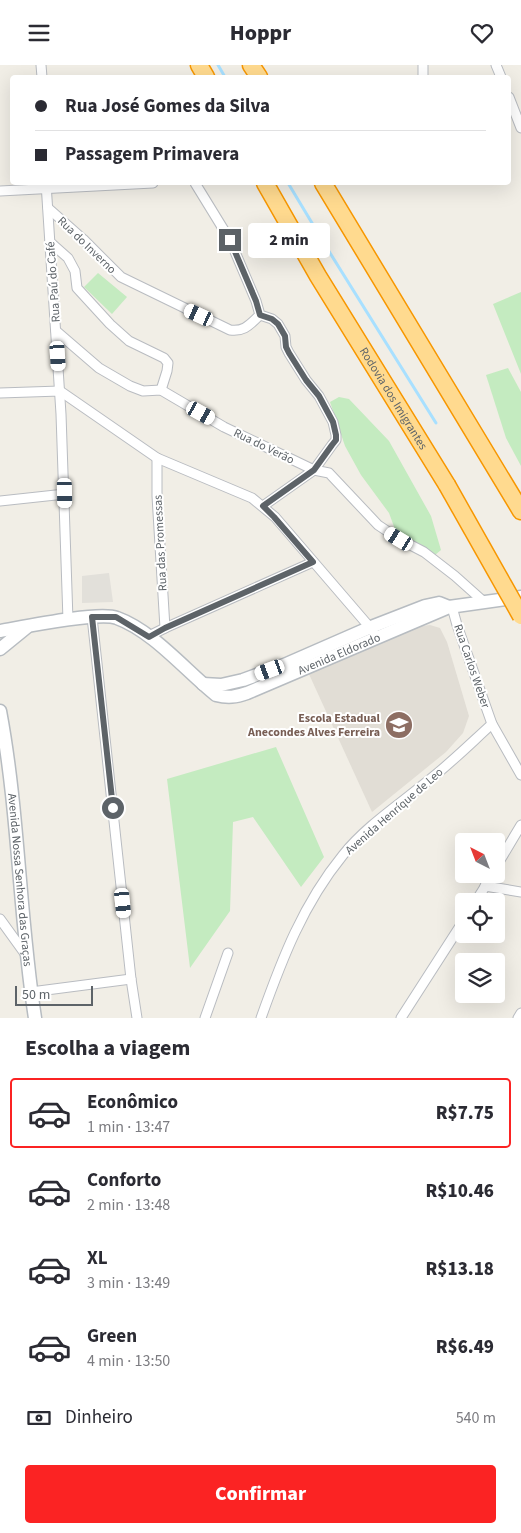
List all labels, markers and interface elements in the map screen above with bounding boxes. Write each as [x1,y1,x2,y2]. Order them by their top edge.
text: Hoppr [230,17,291,49]
icon: menu [25,19,53,47]
icon: heart [468,19,496,47]
text: Rua José Gomes da Silva [65,93,270,120]
text: Passagem Primavera [65,141,239,168]
street label: Rua do Inverno [53,213,120,278]
callout: 2 min [248,223,330,257]
route end [219,229,241,251]
text: 2 min [269,229,309,251]
street label: Rua Paú do Café [42,241,65,323]
car [182,302,215,328]
car [49,341,66,371]
street label: Rodovia dos Imigrantes [355,344,431,453]
car [184,399,217,427]
street label: Rua do Verão [230,424,297,469]
car [57,478,72,508]
street label: Rua das Promessas [149,494,172,592]
car [382,525,415,553]
street label: Rua Carlos Weber [449,622,494,711]
street label: Avenida Eldorado [295,629,383,679]
car [253,658,286,682]
place label: Escola Estadual Anecondes Alves Ferreira [247,710,381,741]
school or university icon: Escola Estadual Anecondes Alves Ferreira [384,710,414,740]
street label: Avenida Henríque de Leo [342,764,447,859]
street label: Avenida Nossa Senhora das Graças [3,792,36,967]
route start [102,797,124,819]
north arrow [455,833,505,883]
map controls [455,833,505,1003]
car [113,887,132,919]
button: locate [455,893,505,943]
button: layers [455,953,505,1003]
scale bar [15,983,92,1006]
text: 50 m [22,985,50,1005]
text: Escolha a viagem [25,1032,190,1064]
text: Econômico [87,1089,178,1116]
icon: car [27,1091,72,1136]
text: R$7.75 [436,1100,494,1127]
text: 1 min · 13:47 [87,1116,170,1138]
text: Conforto [87,1167,161,1194]
icon: car [27,1169,72,1214]
text: R$10.46 [426,1178,494,1205]
text: 2 min · 13:48 [87,1194,170,1216]
text: XL [87,1245,108,1272]
icon: car [27,1247,72,1292]
text: R$13.18 [426,1256,494,1283]
text: 3 min · 13:49 [87,1272,170,1294]
text: Green [87,1323,137,1350]
icon: car [27,1325,72,1370]
text: R$6.49 [436,1334,494,1361]
text: 4 min · 13:50 [87,1350,170,1372]
icon: cash [25,1404,53,1432]
text: Dinheiro [65,1404,133,1431]
text: 540 m [456,1407,496,1429]
button: Confirmar [25,1465,496,1523]

